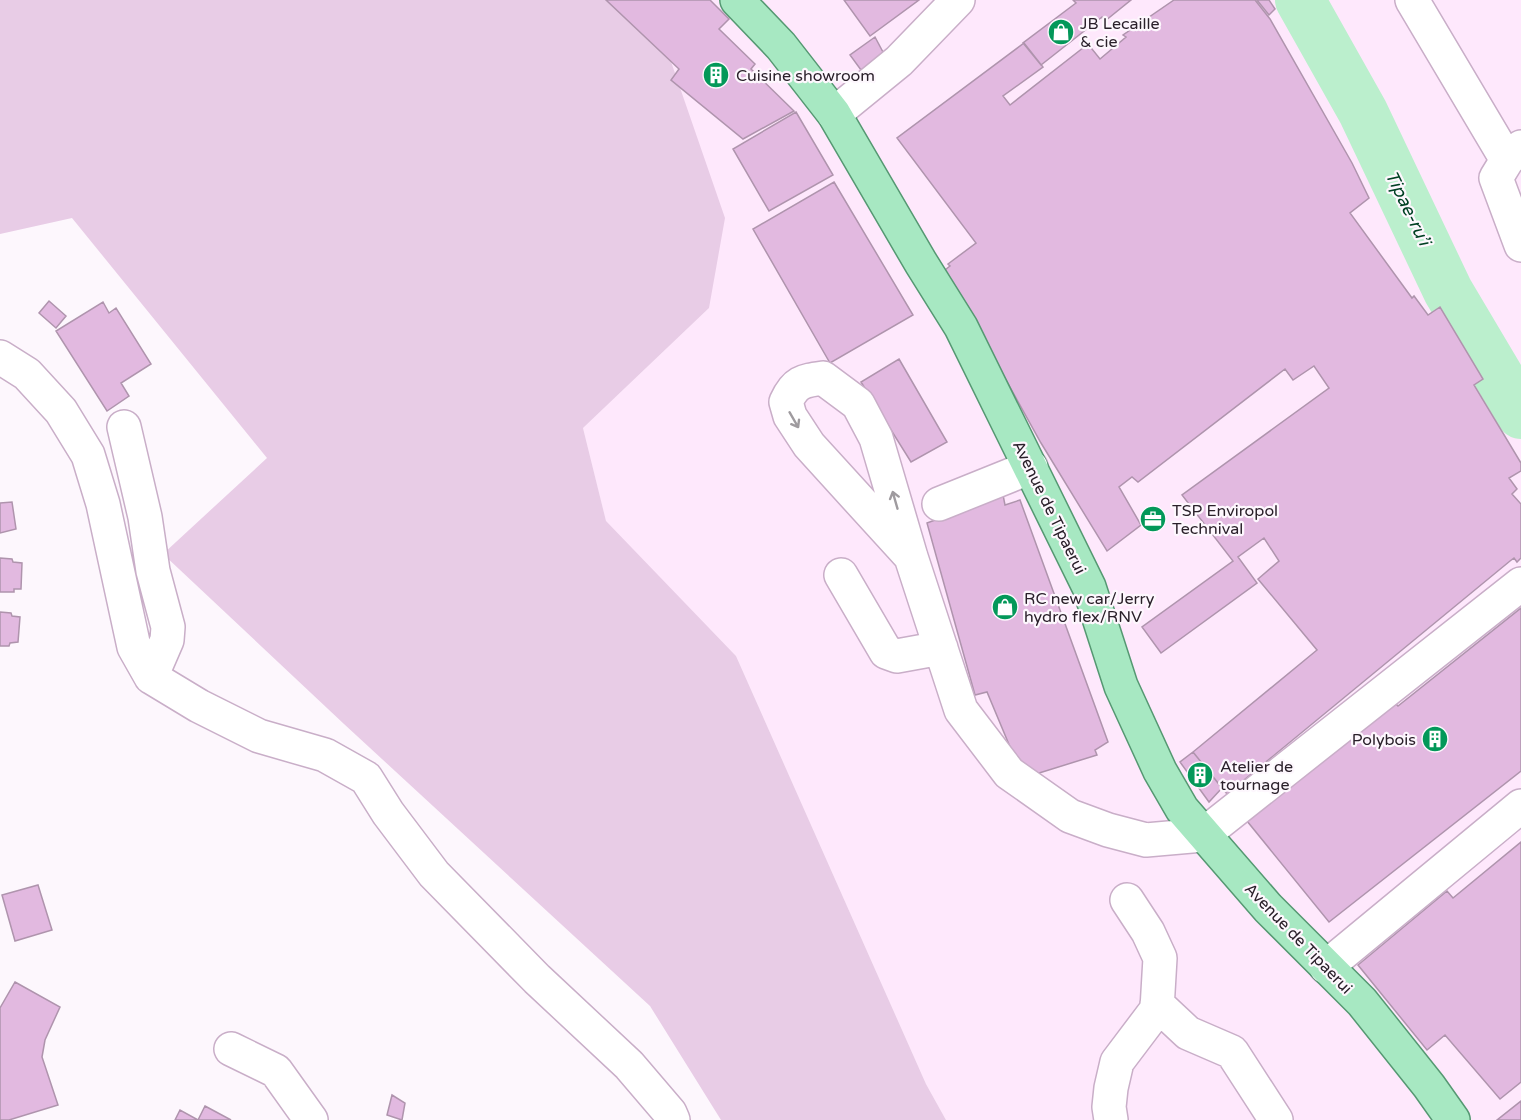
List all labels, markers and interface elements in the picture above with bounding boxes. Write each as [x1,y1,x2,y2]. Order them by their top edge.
place label: JB Lecaille & cie [1080,14,1160,52]
shop icon: JB Lecaille & cie [1046,17,1076,47]
building icon: Cuisine showroom [701,60,731,90]
place label: Cuisine showroom [736,66,875,86]
water label: Tipae-ru’i [1380,167,1437,251]
one-way arrow [788,411,800,428]
street label: Avenue de Tipaerui [1008,437,1090,578]
one-way arrow [889,491,900,510]
place label: TSP Enviropol Technival [1172,501,1278,539]
office icon: TSP Enviropol Technival [1138,504,1168,534]
place label: RC new car/Jerry hydro flex/RNV [1024,589,1155,627]
shop icon: RC new car/Jerry hydro flex/RNV [990,592,1020,622]
building icon: Polybois [1420,724,1450,754]
place label: Polybois [1352,730,1416,750]
place label: Atelier de tournage [1220,757,1293,795]
building icon: Atelier de tournage [1185,760,1215,790]
street label: Avenue de Tipaerui [1240,879,1356,998]

